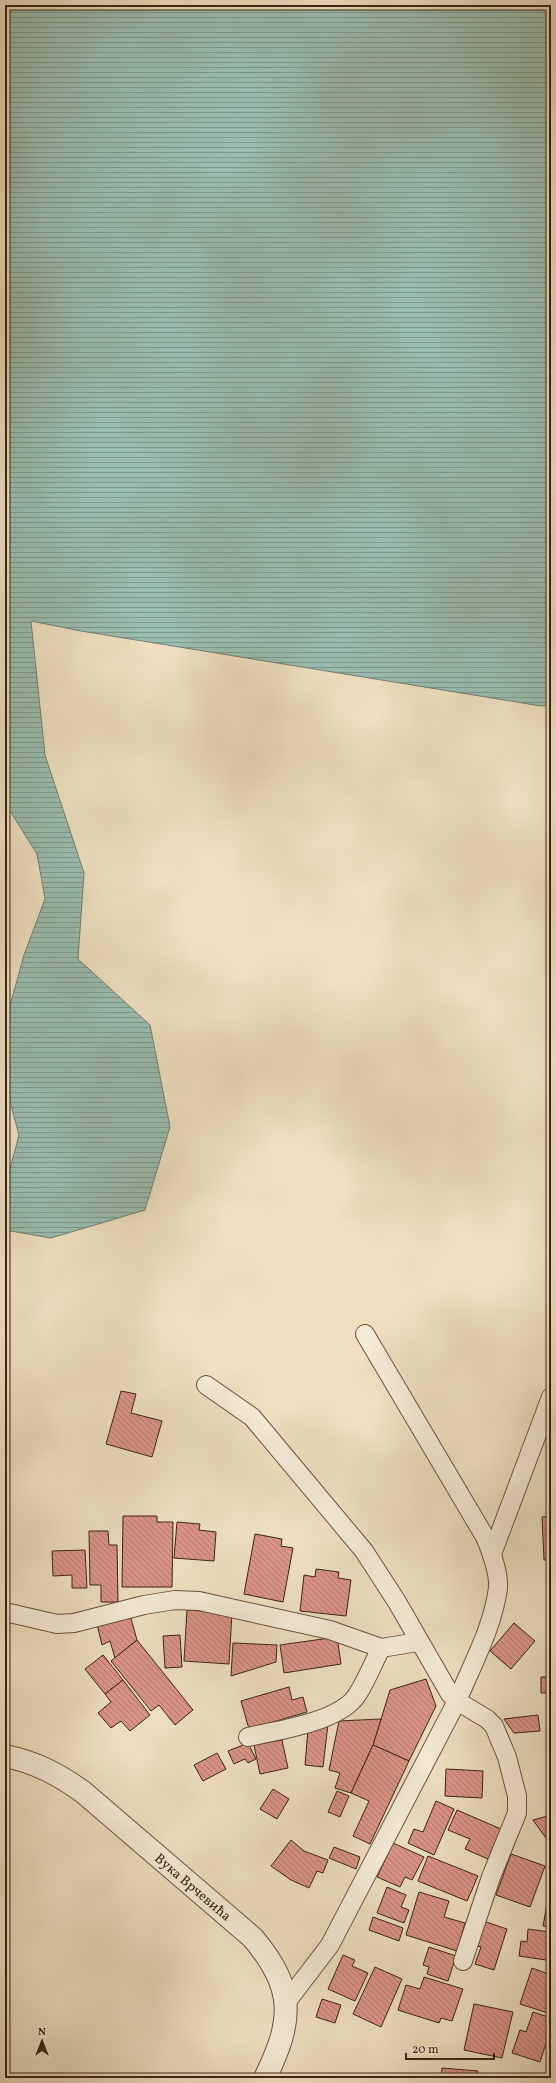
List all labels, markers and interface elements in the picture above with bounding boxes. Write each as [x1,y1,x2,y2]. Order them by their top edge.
street label: Вука Врчевића [150,1850,235,1926]
north arrow [22,2021,62,2061]
text: N [38,2025,46,2040]
scale bar [406,2035,494,2061]
text: 20 m [412,2042,439,2058]

